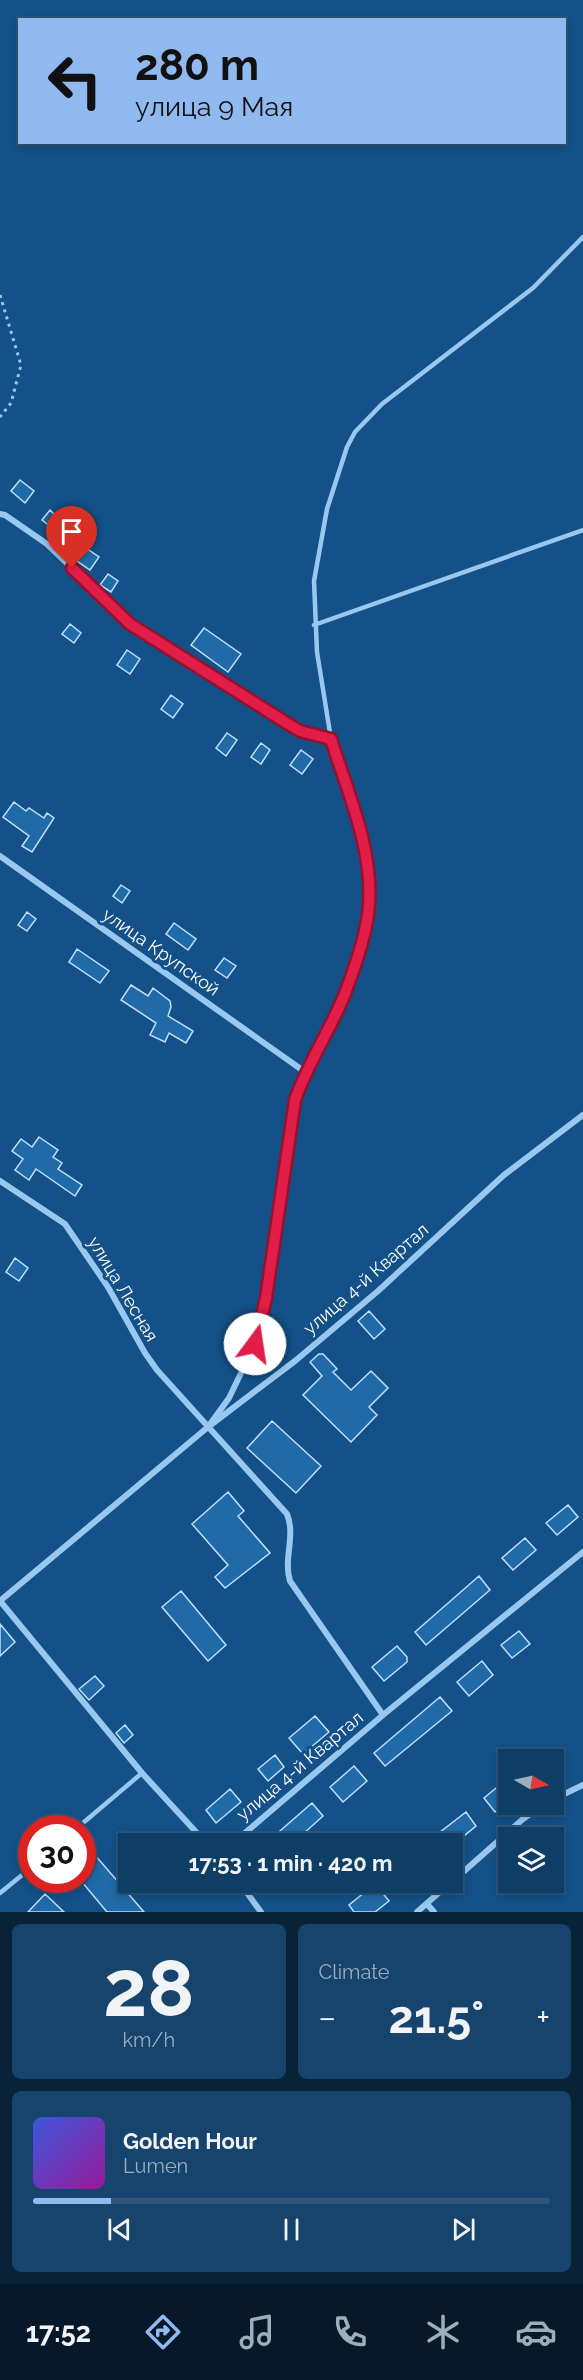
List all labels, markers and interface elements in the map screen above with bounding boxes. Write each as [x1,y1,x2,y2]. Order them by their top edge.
text: 280 m [135,41,259,90]
icon: left [36,42,114,120]
text: улица 9 Мая [135,91,293,122]
pin [46,506,97,568]
icon: arrive [55,515,88,548]
street label: улица Крупской [99,903,224,1000]
street label: улица 4-й Квартал [299,1219,432,1339]
street label: улица Лесная [84,1232,163,1345]
position arrow [223,1312,287,1376]
street label: улица 4-й Квартал [232,1707,367,1825]
north arrow [498,1749,564,1815]
map controls [498,1749,564,1893]
speed limit sign: 30 [18,1815,96,1893]
button: layers [498,1827,564,1893]
text: 17:53 · 1 min · 420 m [189,1850,392,1876]
text: 28 [103,1943,194,2034]
text: Climate [319,1960,390,1984]
text: 21.5° [389,1991,484,2044]
text: − [319,1998,336,2037]
text: + [536,1998,550,2037]
text: km/h [122,2028,175,2052]
text: Golden Hour [123,2128,257,2154]
text: Lumen [123,2154,188,2178]
icon: previous [103,2213,136,2246]
icon: pause [275,2213,308,2246]
icon: next [447,2213,480,2246]
icon: directions [142,2311,184,2353]
icon: music [236,2311,278,2353]
icon: phone [329,2311,371,2353]
icon: climate [422,2311,464,2353]
icon: car [515,2311,557,2353]
text: 17:52 [26,2317,91,2348]

